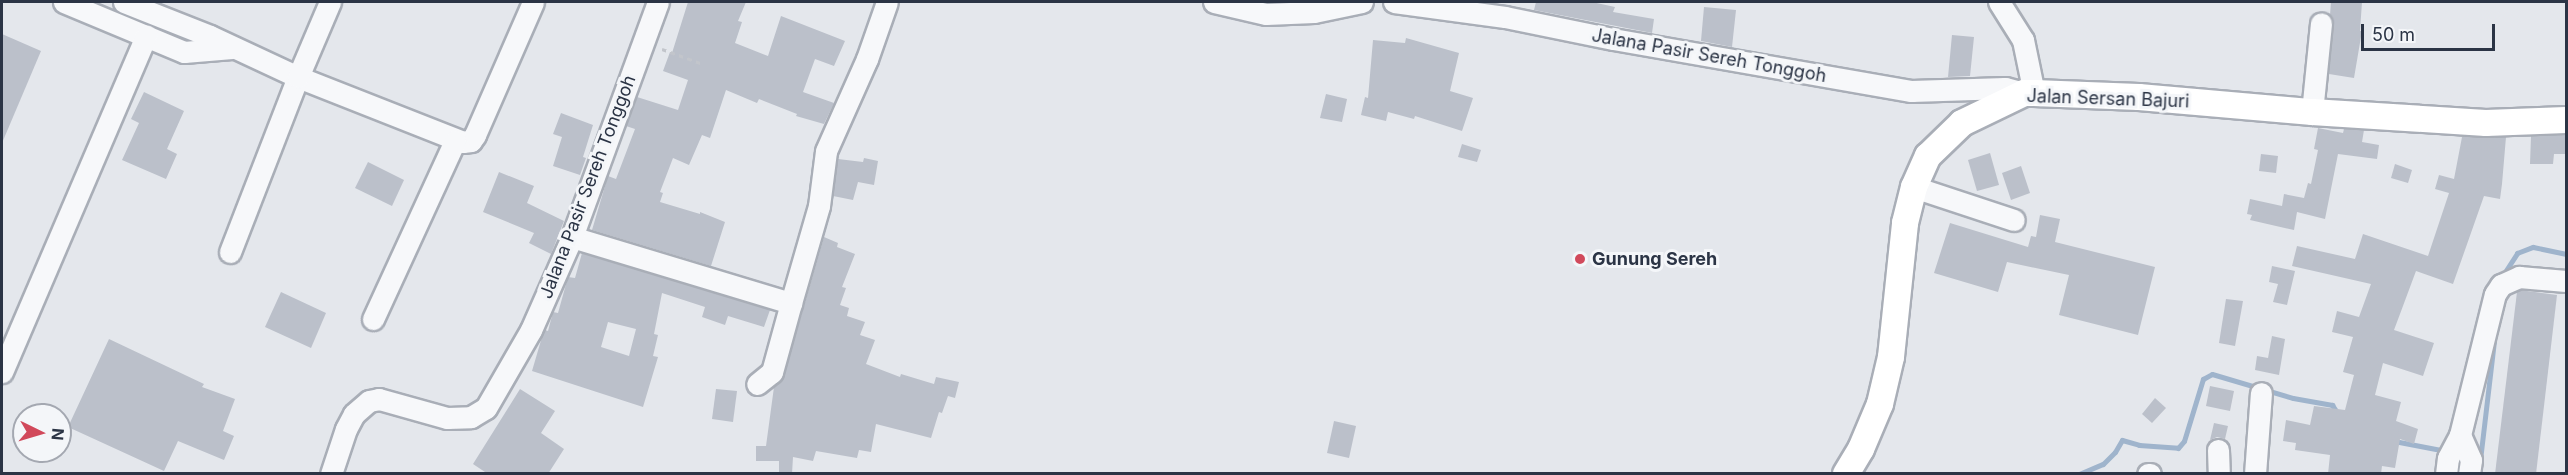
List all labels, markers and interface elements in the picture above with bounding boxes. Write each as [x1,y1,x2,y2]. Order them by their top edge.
scale bar [2364,12,2498,50]
text: 50 m [2372,24,2415,45]
street label: Jalana Pasir Sereh Tonggoh [1590,25,1828,87]
street label: Jalana Pasir Sereh Tonggoh [535,72,641,302]
street label: Jalan Sersan Bajuri [2026,85,2190,113]
place label: Gunung Sereh [1592,248,1717,270]
marker: Gunung Sereh [1573,252,1587,266]
north arrow [12,403,72,463]
text: N [47,427,68,441]

